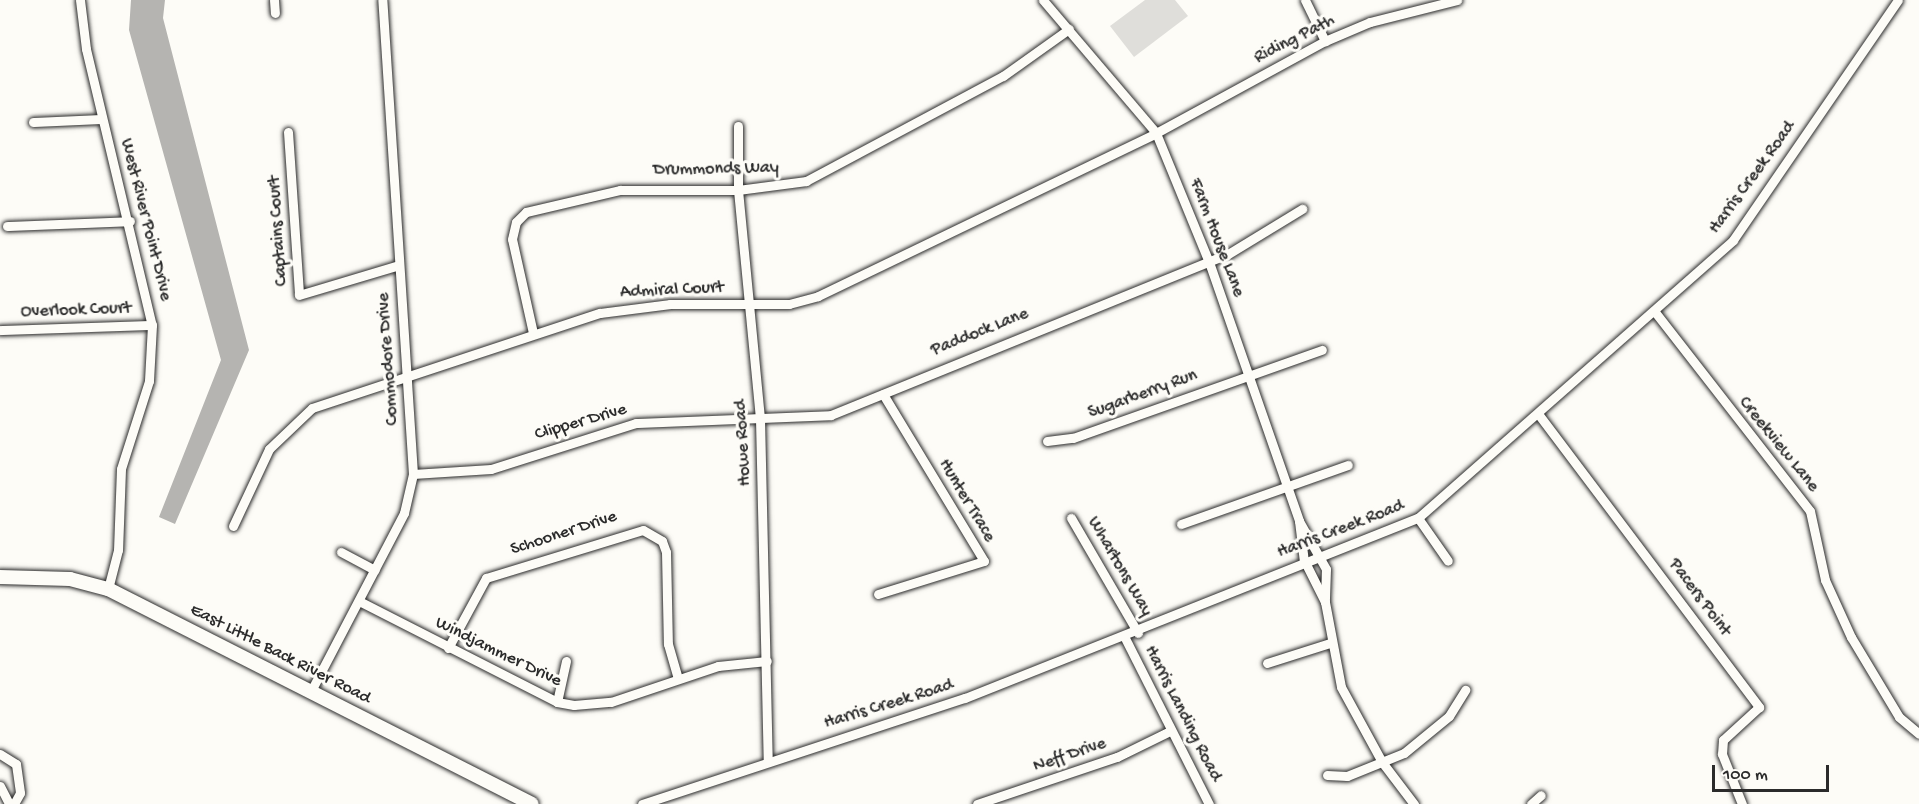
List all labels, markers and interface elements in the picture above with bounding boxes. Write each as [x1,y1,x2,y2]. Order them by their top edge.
street label: Riding Path [1251,10,1339,70]
street label: Harris Creek Road [1705,117,1801,239]
street label: West River Point Drive [114,137,176,303]
street label: Drummonds Way [653,158,779,182]
street label: Captains Court [264,175,294,287]
street label: Farm House Lane [1183,176,1249,300]
street label: Admiral Court [620,278,724,304]
street label: Commodore Drive [374,292,404,426]
street label: Overlook Court [20,298,132,324]
street label: Paddock Lane [928,304,1032,362]
street label: Sugarberry Run [1086,365,1200,425]
street label: Creekview Lane [1733,393,1823,497]
street label: Howe Road [731,399,757,487]
street label: Clipper Drive [533,400,629,446]
street label: Hunter Trace [933,455,999,547]
street label: Harris Creek Road [1275,496,1407,564]
street label: Schooner Drive [508,507,620,561]
street label: Whartons Way [1082,513,1156,621]
street label: Pacers Point [1663,555,1735,641]
street label: East Little Back River Road [186,600,374,710]
street label: Windjammer Drive [431,613,565,693]
street label: Harris Landing Road [1138,642,1226,786]
street label: Harris Creek Road [822,675,956,735]
street label: Neff Drive [1031,733,1109,779]
scale bar [1715,753,1832,791]
text: 100 m [1723,765,1768,786]

